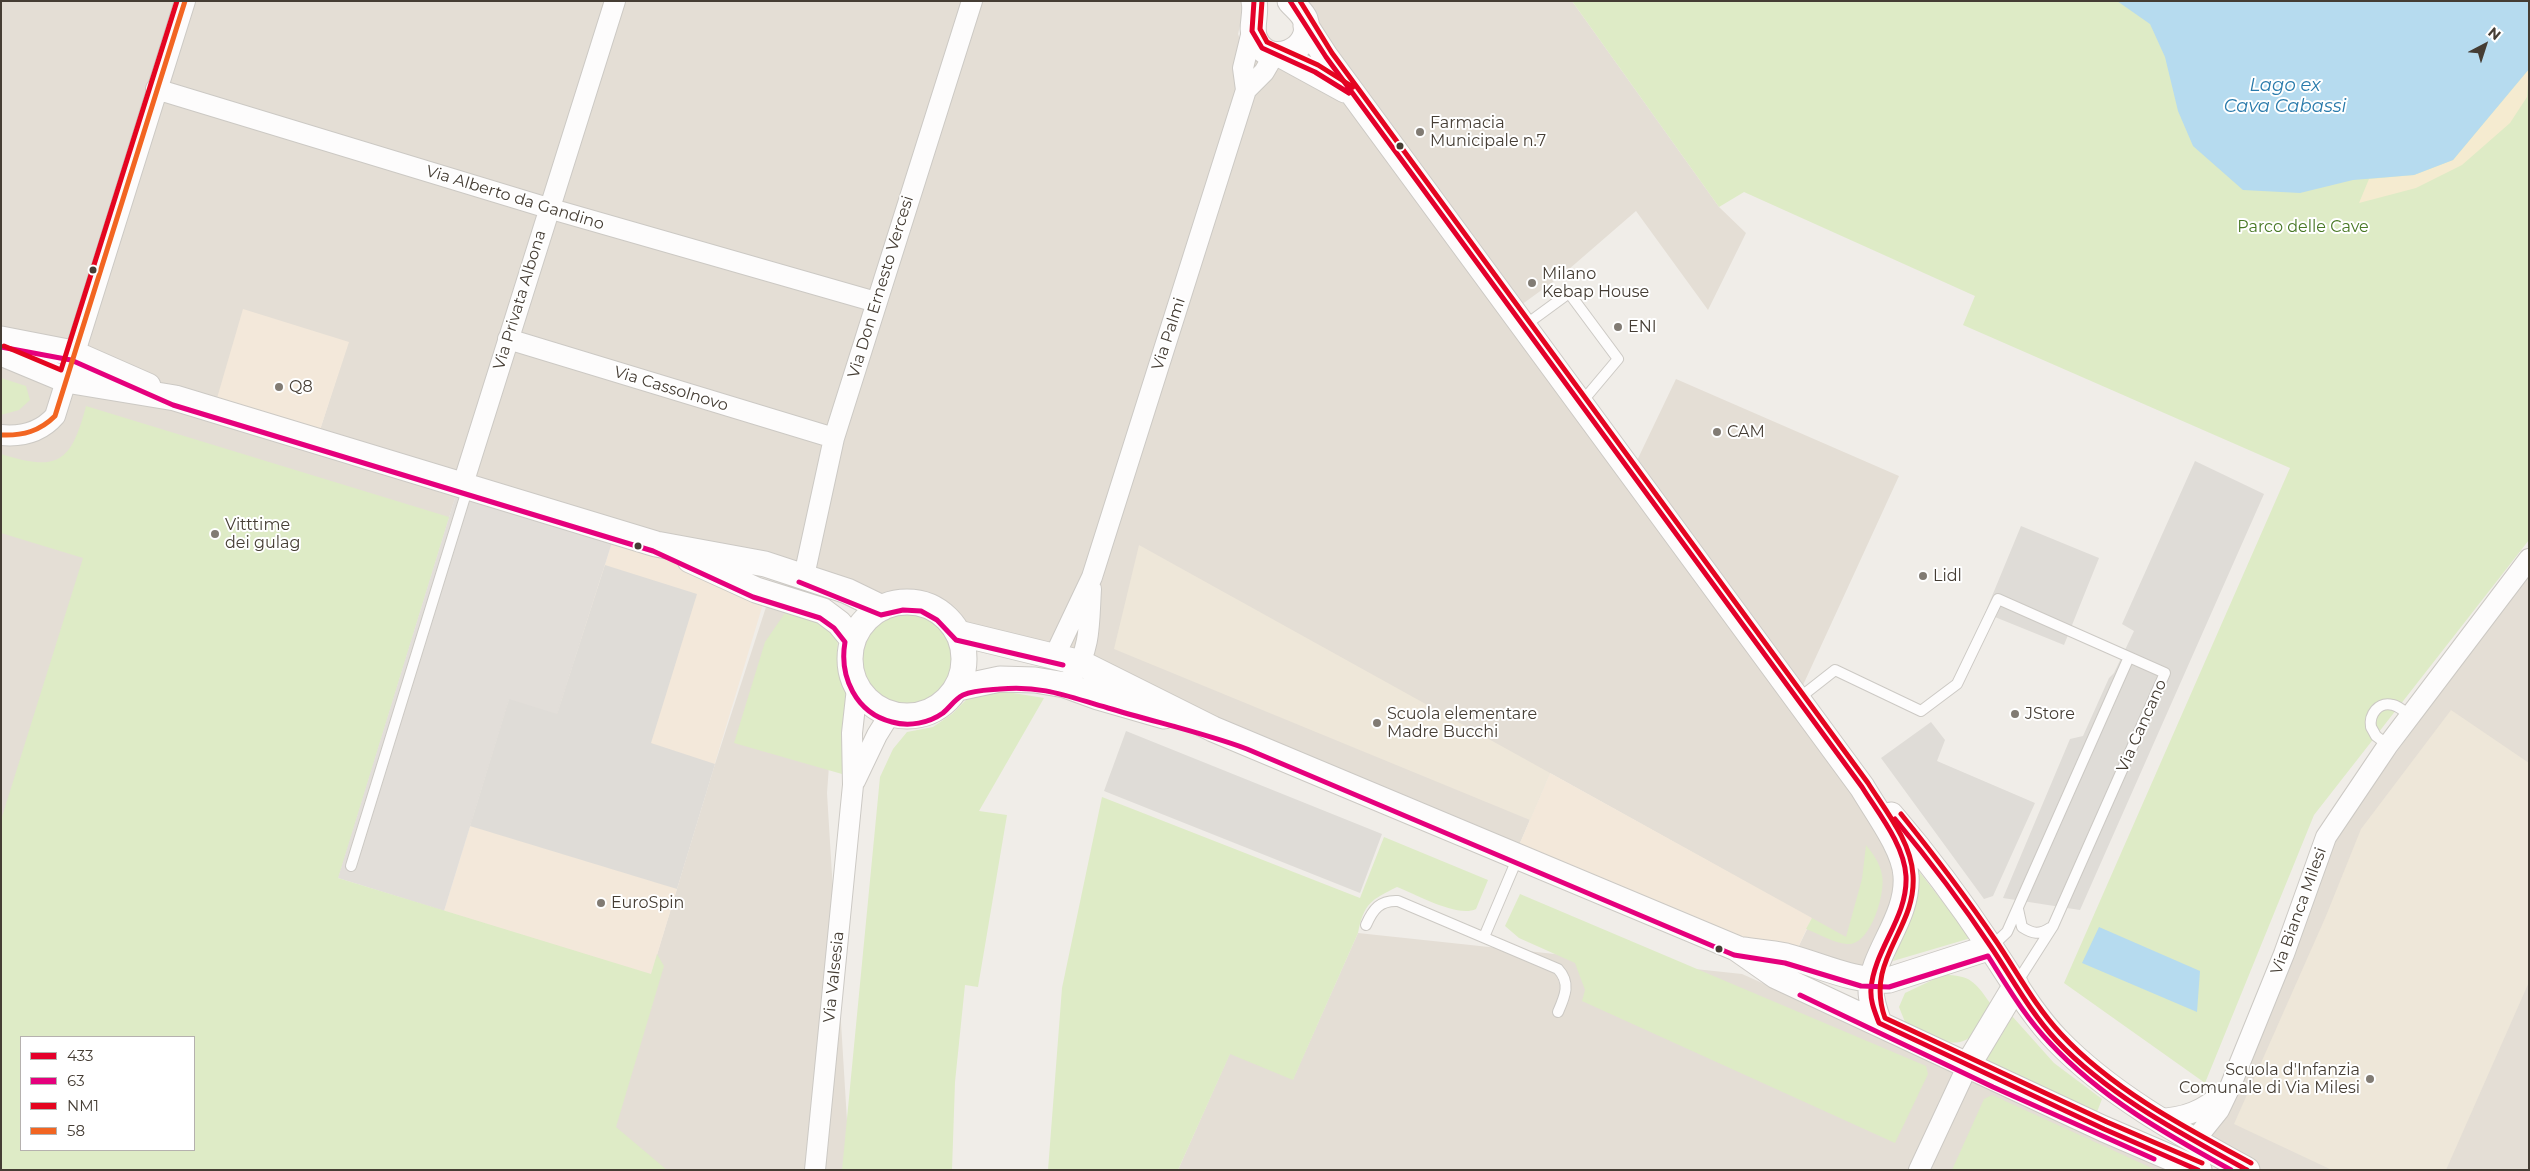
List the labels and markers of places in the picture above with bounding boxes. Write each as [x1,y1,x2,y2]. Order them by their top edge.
place label: Farmacia Municipale n.7 [1430,113,1546,151]
marker: Farmacia Municipale n.7 [1414,126,1426,138]
unlabelled marker [1395,141,1405,151]
place label: Milano Kebap House [1542,264,1649,302]
unlabelled marker [88,265,98,275]
marker: Milano Kebap House [1526,277,1538,289]
place label: ENI [1628,317,1657,337]
marker: ENI [1612,321,1624,333]
place label: Q8 [289,377,313,397]
marker: Q8 [273,381,285,393]
place label: CAM [1727,422,1765,442]
marker: CAM [1711,426,1723,438]
place label: Vitttime dei gulag [225,515,300,553]
marker: Vitttime dei gulag [209,528,221,540]
unlabelled marker [633,541,643,551]
place label: Lidl [1933,566,1962,586]
marker: Lidl [1917,570,1929,582]
place label: Scuola elementare Madre Bucchi [1387,704,1537,742]
place label: JStore [2025,704,2075,724]
marker: JStore [2009,708,2021,720]
marker: Scuola elementare Madre Bucchi [1371,717,1383,729]
place label: EuroSpin [611,893,684,913]
marker: EuroSpin [595,897,607,909]
unlabelled marker [1714,944,1724,954]
place label: Scuola d'Infanzia Comunale di Via Milesi [2179,1060,2360,1098]
marker: Scuola d'Infanzia Comunale di Via Milesi [2364,1073,2376,1085]

